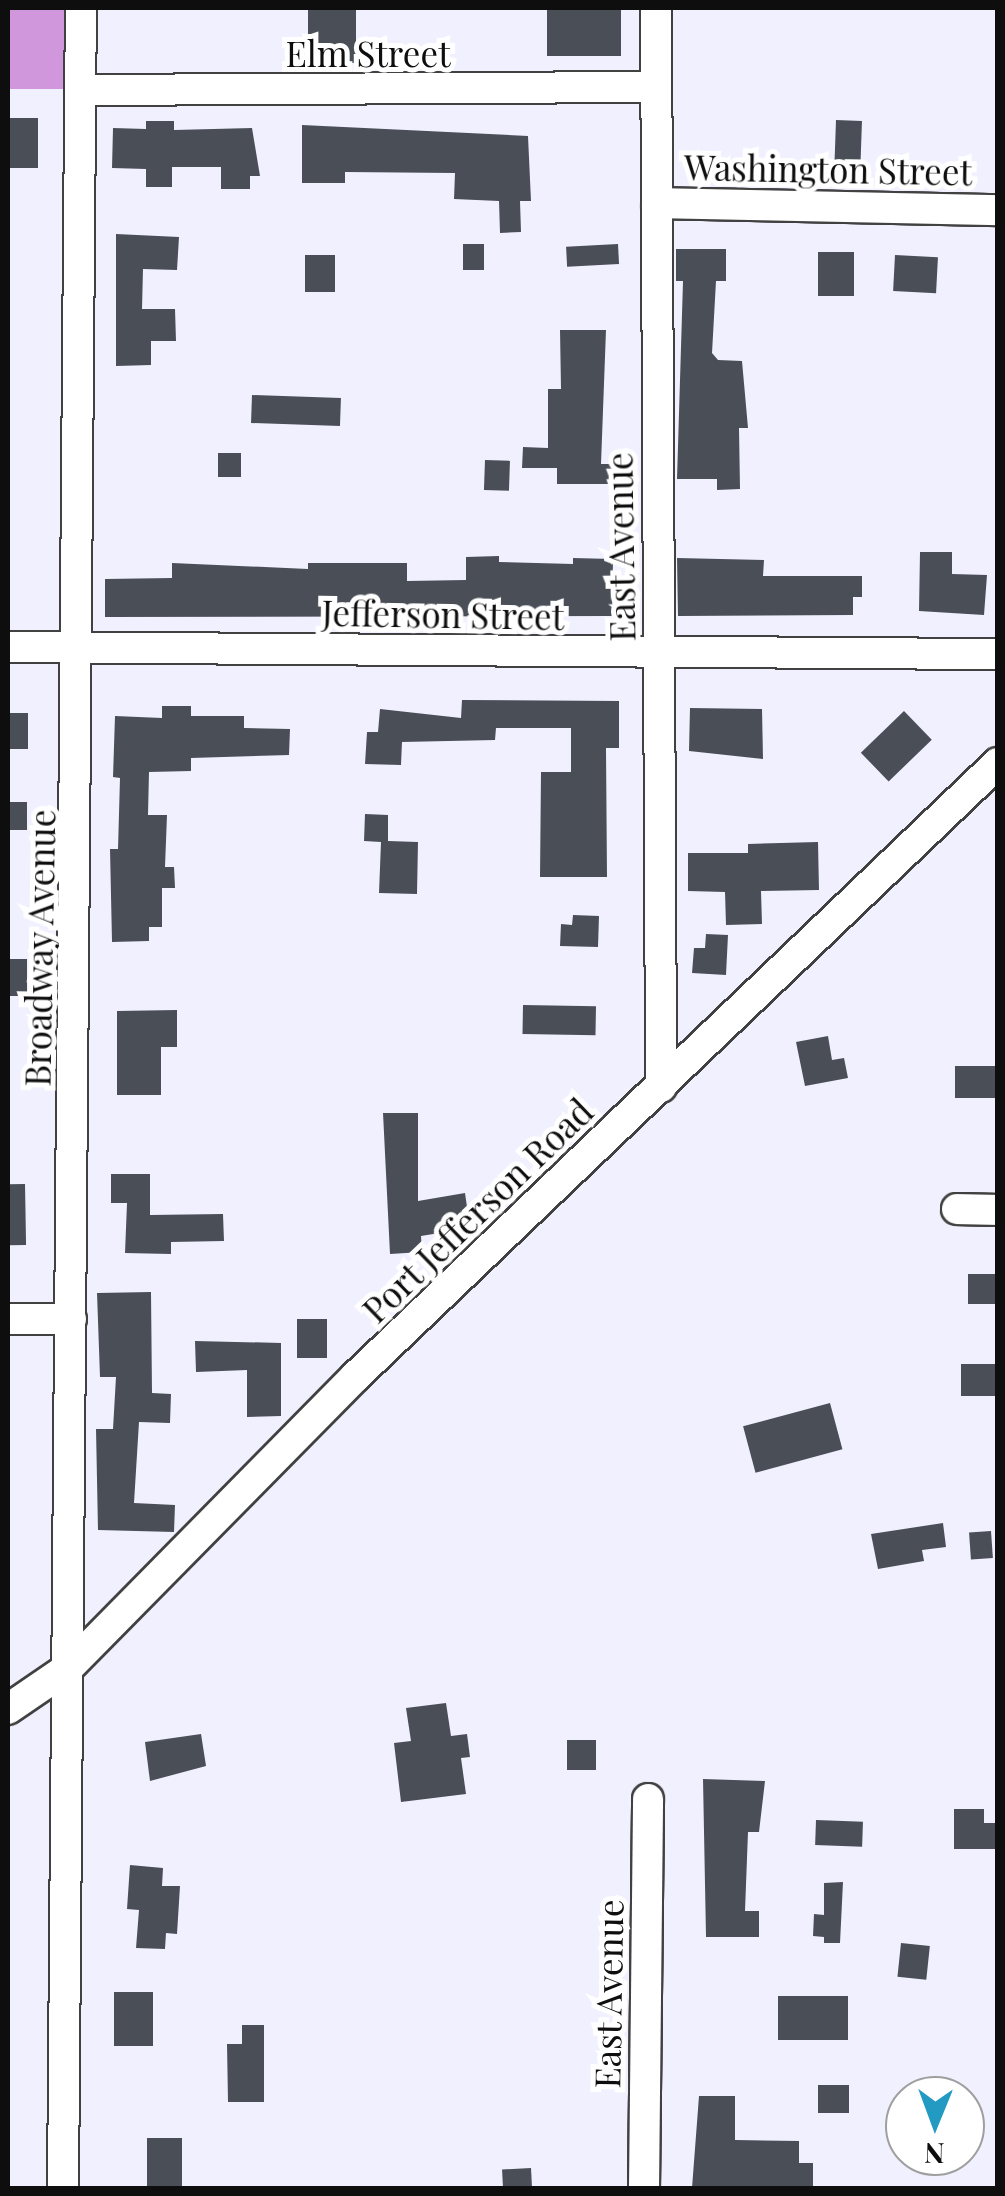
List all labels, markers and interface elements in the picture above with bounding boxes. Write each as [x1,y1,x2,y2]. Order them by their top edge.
street label: Elm Street [285,32,451,74]
street label: Washington Street [684,145,972,193]
street label: East Avenue [597,451,643,643]
street label: Jefferson Street [321,591,565,637]
street label: Broadway Avenue [16,808,62,1088]
street label: Port Jefferson Road [353,1089,601,1331]
street label: East Avenue [585,1898,631,2090]
north arrow [885,2076,985,2176]
text: N [924,2136,945,2173]

